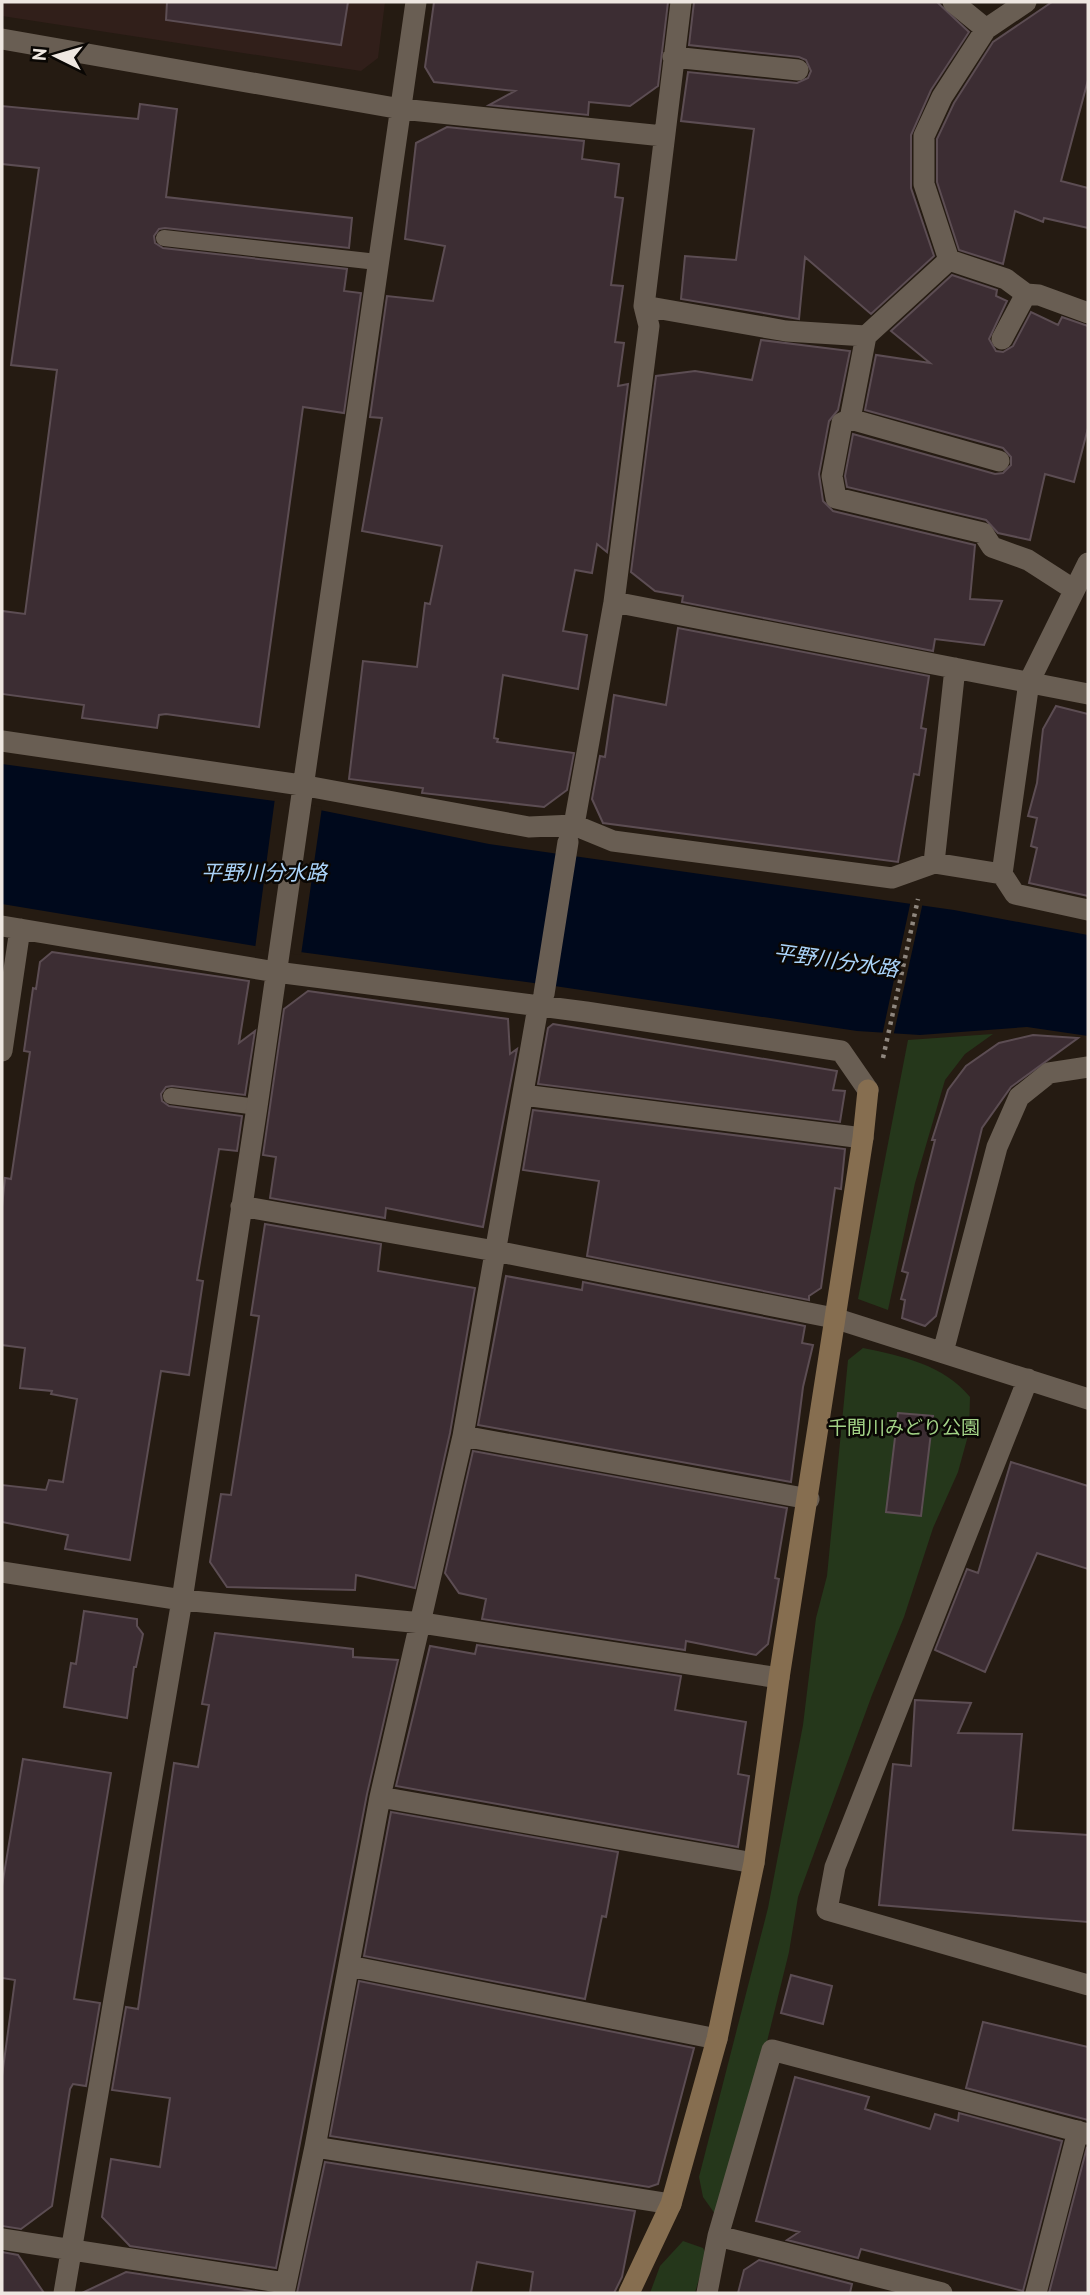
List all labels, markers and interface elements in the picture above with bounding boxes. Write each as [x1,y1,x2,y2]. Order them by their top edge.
north arrow [21,21,91,91]
text: N [27,47,52,62]
water label: 平野川分水路 [201,859,329,886]
water label: 平野川分水路 [772,938,902,983]
park label: 千間川みどり公園 [828,1415,980,1439]

